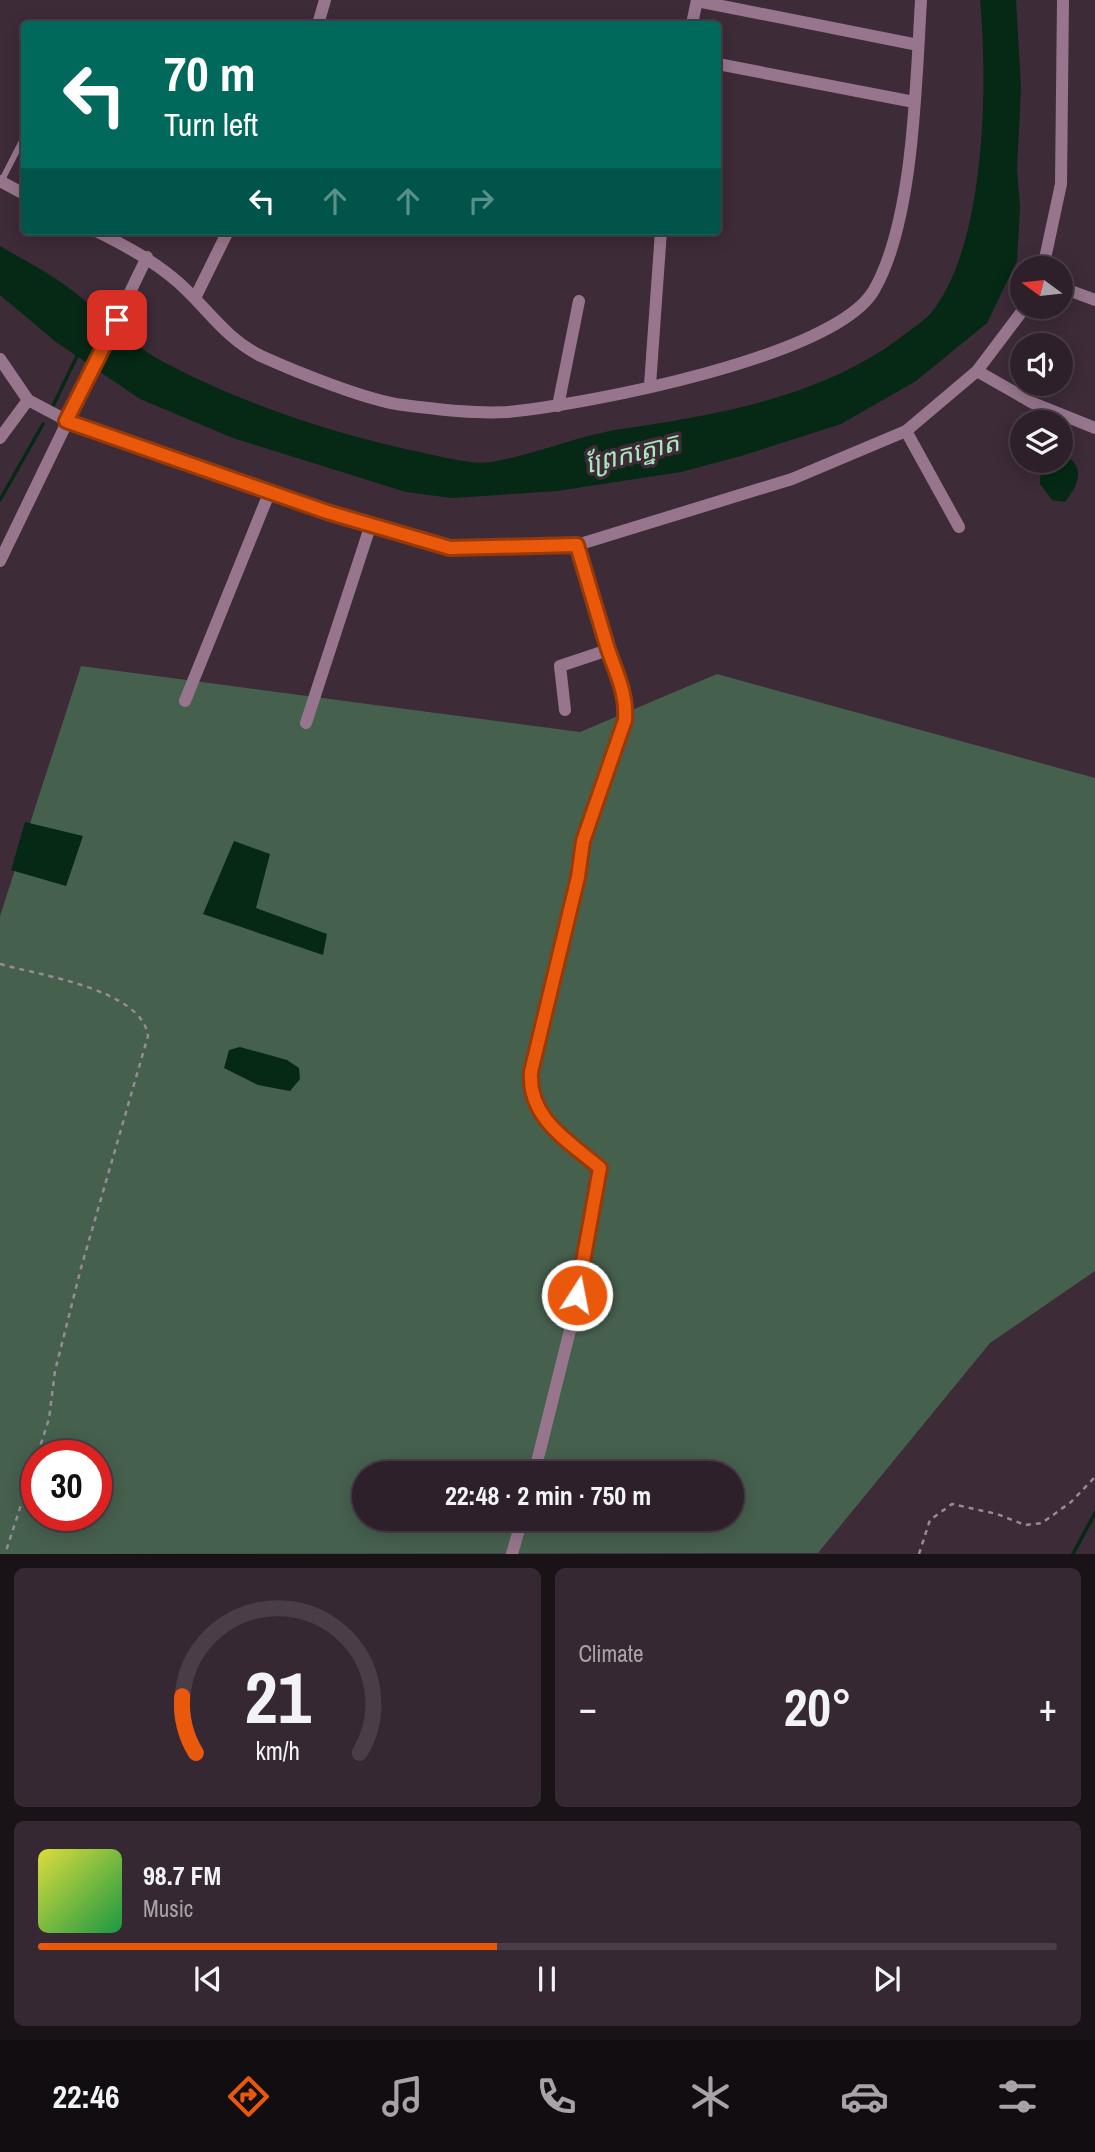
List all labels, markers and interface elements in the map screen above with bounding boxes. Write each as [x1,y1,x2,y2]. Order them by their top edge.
text: 70 m [164,40,256,106]
icon: left [49,49,140,140]
text: Turn left [164,103,258,146]
icon: left [243,182,281,220]
icon: ahead [316,182,354,220]
icon: ahead [389,182,427,220]
icon: right [462,182,500,220]
north arrow [1010,256,1073,318]
map controls [1010,256,1073,473]
pin [87,290,147,350]
icon: arrive [98,301,136,339]
button: sound [1010,333,1073,396]
button: layers [1010,410,1073,473]
water label: ព្រែកត្នោត [581,424,684,481]
position arrow [540,1258,614,1332]
speed limit sign: 30 [21,1440,112,1531]
text: 22:48 · 2 min · 750 m [445,1478,651,1513]
text: Climate [579,1638,643,1669]
text: 21 [244,1649,311,1747]
text: 20° [784,1672,852,1742]
text: − [579,1682,597,1733]
text: + [1039,1682,1057,1733]
text: km/h [255,1734,299,1768]
text: 98.7 FM [143,1858,221,1893]
text: Music [143,1893,193,1924]
icon: previous [189,1960,227,1998]
icon: pause [528,1960,566,1998]
icon: next [868,1960,906,1998]
icon: directions [224,2072,273,2121]
icon: music [378,2072,427,2121]
icon: phone [532,2072,581,2121]
icon: climate [686,2072,735,2121]
icon: car [840,2072,889,2121]
icon: filters [993,2072,1042,2121]
text: 22:46 [52,2075,120,2118]

